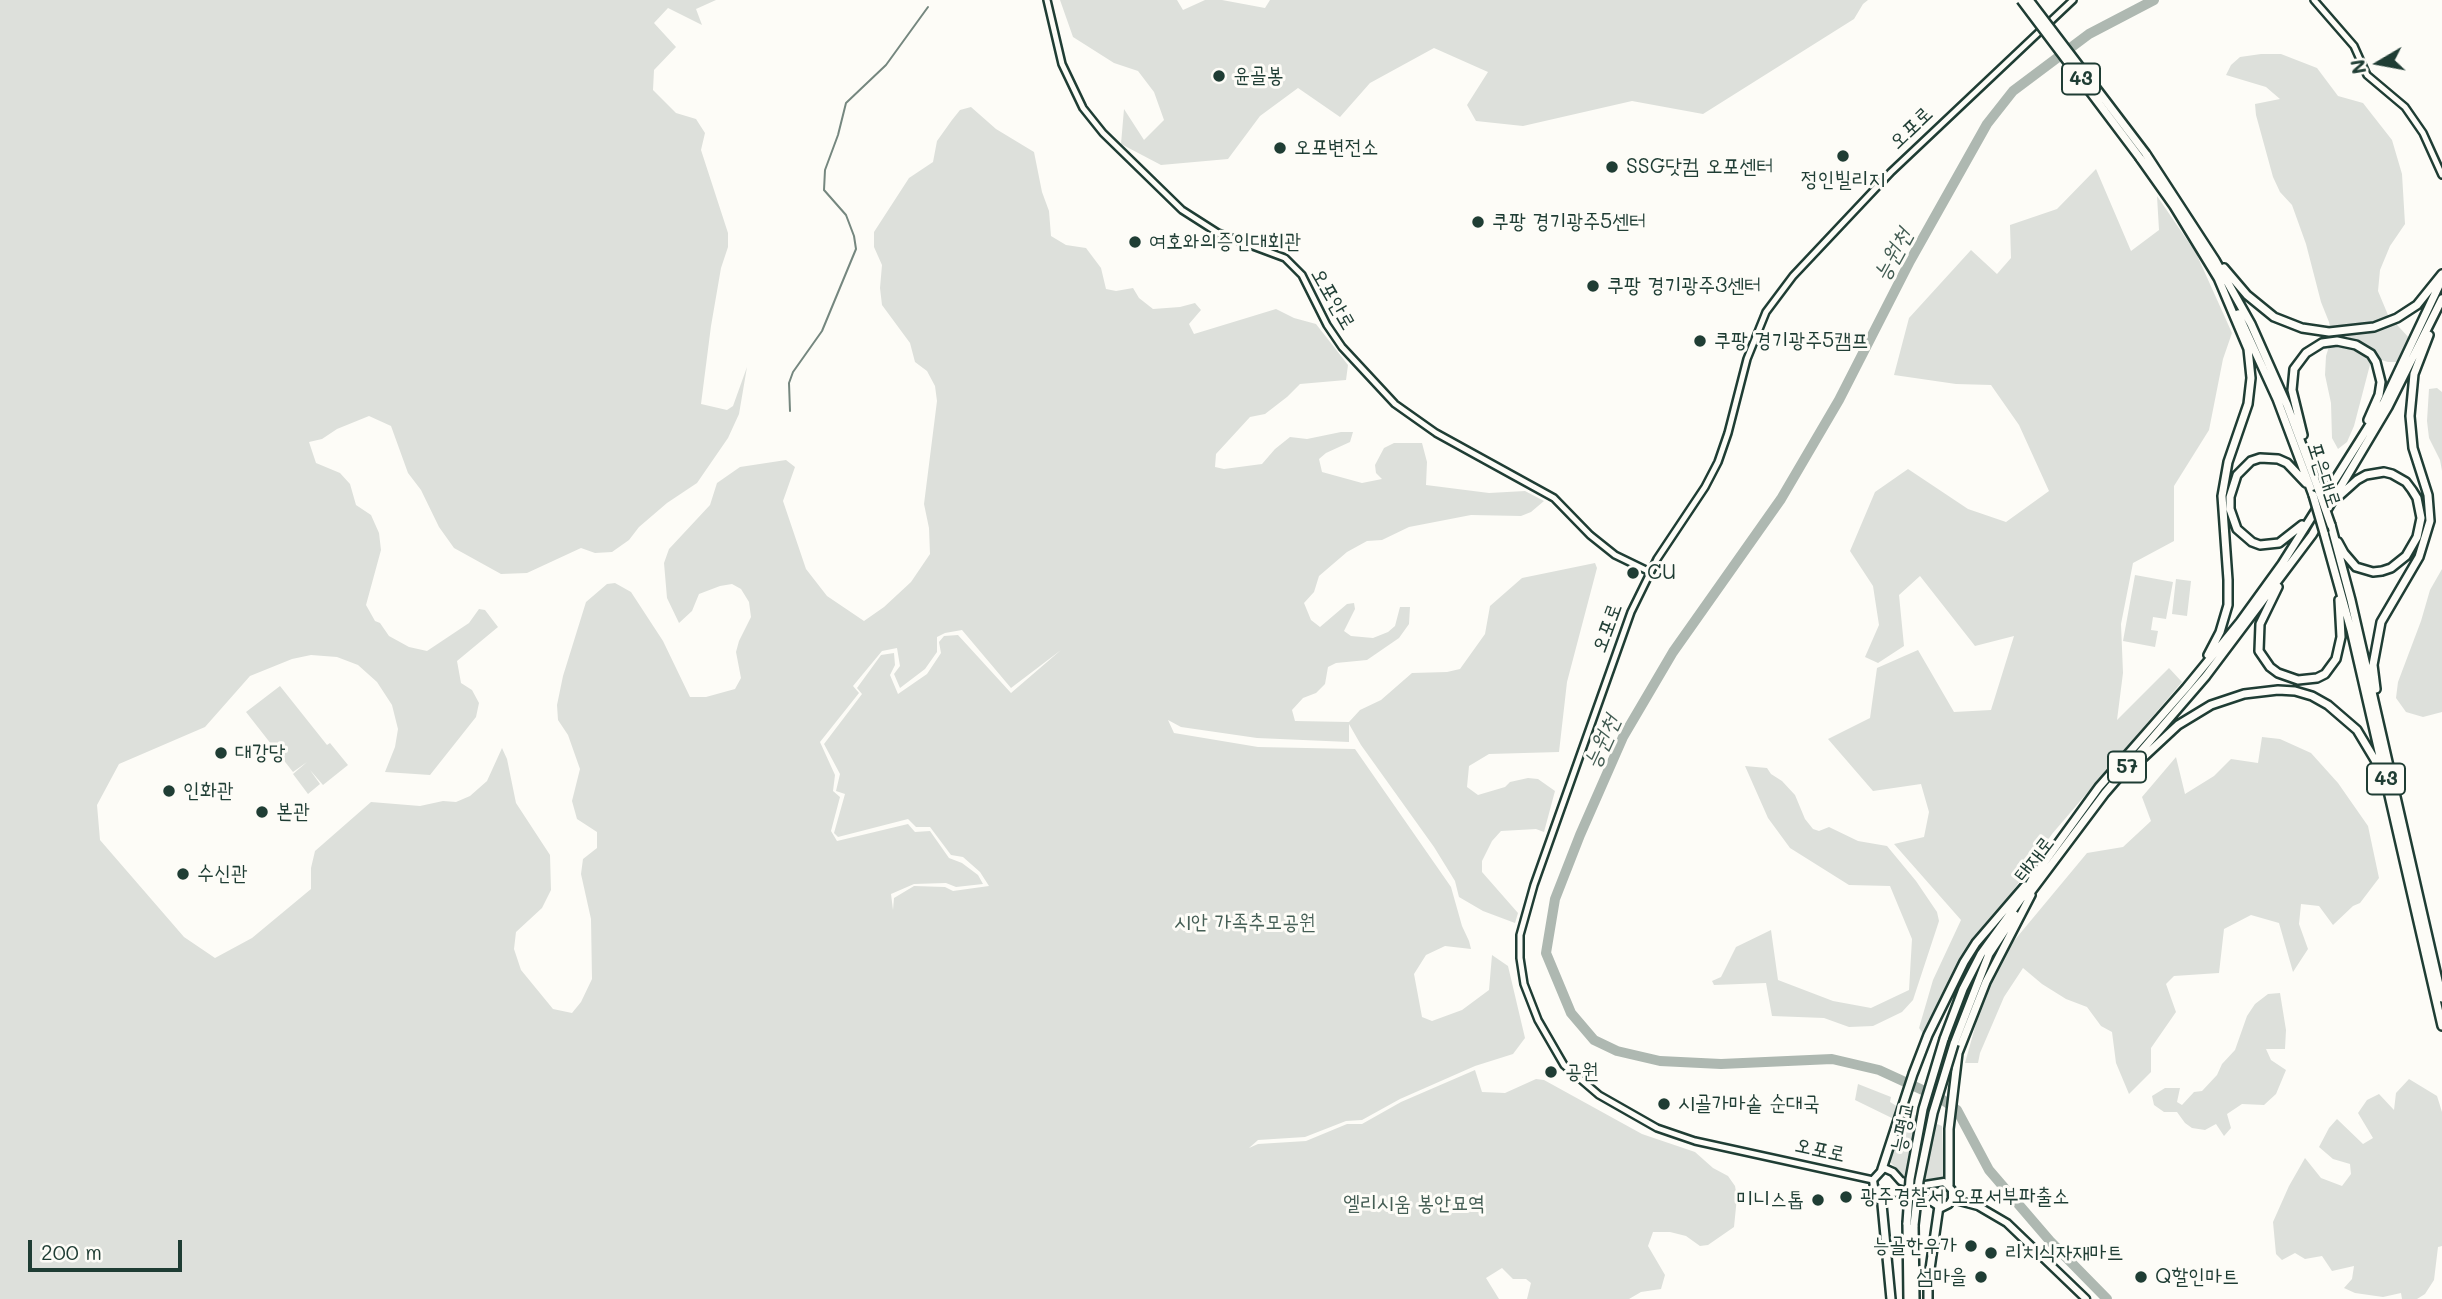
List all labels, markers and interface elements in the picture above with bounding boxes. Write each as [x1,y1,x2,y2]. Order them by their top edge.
north arrow [2344,28,2414,98]
text: N [2344,57,2371,76]
place label: 윤골봉 [1233,63,1284,89]
road number: 43 [2062,64,2100,94]
marker: 윤골봉 [1211,68,1227,84]
street label: 오포로 [1884,101,1938,155]
place label: 오포변전소 [1294,135,1378,161]
marker: 오포변전소 [1272,140,1288,156]
marker: 정인빌리지 [1835,148,1851,164]
place label: SSG닷컴 오포센터 [1626,154,1773,180]
marker: SSG닷컴 오포센터 [1604,159,1620,175]
place label: 정인빌리지 [1801,167,1885,193]
place label: 쿠팡 경기광주5센터 [1492,209,1646,235]
marker: 쿠팡 경기광주5센터 [1470,214,1486,230]
water label: 능원천 [1867,224,1919,286]
place label: 여호와의증인대회관 [1149,229,1301,255]
marker: 여호와의증인대회관 [1127,234,1143,250]
street label: 오포안로 [1305,263,1361,335]
place label: 쿠팡 경기광주3센터 [1607,273,1761,299]
marker: 쿠팡 경기광주3센터 [1585,278,1601,294]
place label: 쿠팡 경기광주5캠프 [1714,328,1868,354]
marker: 쿠팡 경기광주5캠프 [1692,333,1708,349]
street label: 포은대로 [2302,439,2346,511]
place label: CU [1647,560,1676,586]
marker: CU [1625,565,1641,581]
street label: 오포로 [1586,600,1628,656]
water label: 능원천 [1578,711,1626,773]
place label: 대강당 [235,740,286,766]
marker: 대강당 [213,745,229,761]
road number: 57 [2108,752,2146,782]
road number: 43 [2367,764,2405,794]
place label: 인화관 [183,778,234,804]
marker: 인화관 [161,783,177,799]
place label: 본관 [276,799,310,825]
marker: 본관 [254,804,270,820]
street label: 태재로 [2008,831,2060,887]
place label: 수신관 [197,861,248,887]
marker: 수신관 [175,866,191,882]
park label: 시안 가족추모공원 [1174,910,1316,936]
place label: 공원 [1565,1059,1599,1085]
marker: 공원 [1543,1064,1559,1080]
place label: 시골가마솥 순대국 [1678,1091,1820,1117]
marker: 시골가마솥 순대국 [1656,1096,1672,1112]
street label: 능평교 [1885,1100,1921,1154]
street label: 오포로 [1793,1132,1847,1168]
place label: 광주경찰서 오포서부파출소 [1860,1184,2070,1210]
place label: 미니스톱 [1736,1187,1804,1213]
marker: 광주경찰서 오포서부파출소 [1838,1189,1854,1205]
park label: 엘리시움 봉안묘역 [1343,1191,1485,1217]
marker: 미니스톱 [1810,1192,1826,1208]
scale bar [32,1226,186,1270]
place label: 능골한우가 [1873,1233,1957,1259]
text: 200 m [41,1238,102,1265]
marker: 능골한우가 [1963,1238,1979,1254]
place label: 리치식자재마트 [2005,1240,2123,1266]
marker: 리치식자재마트 [1983,1245,1999,1261]
place label: 섬마을 [1916,1264,1967,1290]
place label: Q할인마트 [2155,1264,2239,1290]
marker: 섬마을 [1973,1269,1989,1285]
marker: Q할인마트 [2133,1269,2149,1285]

